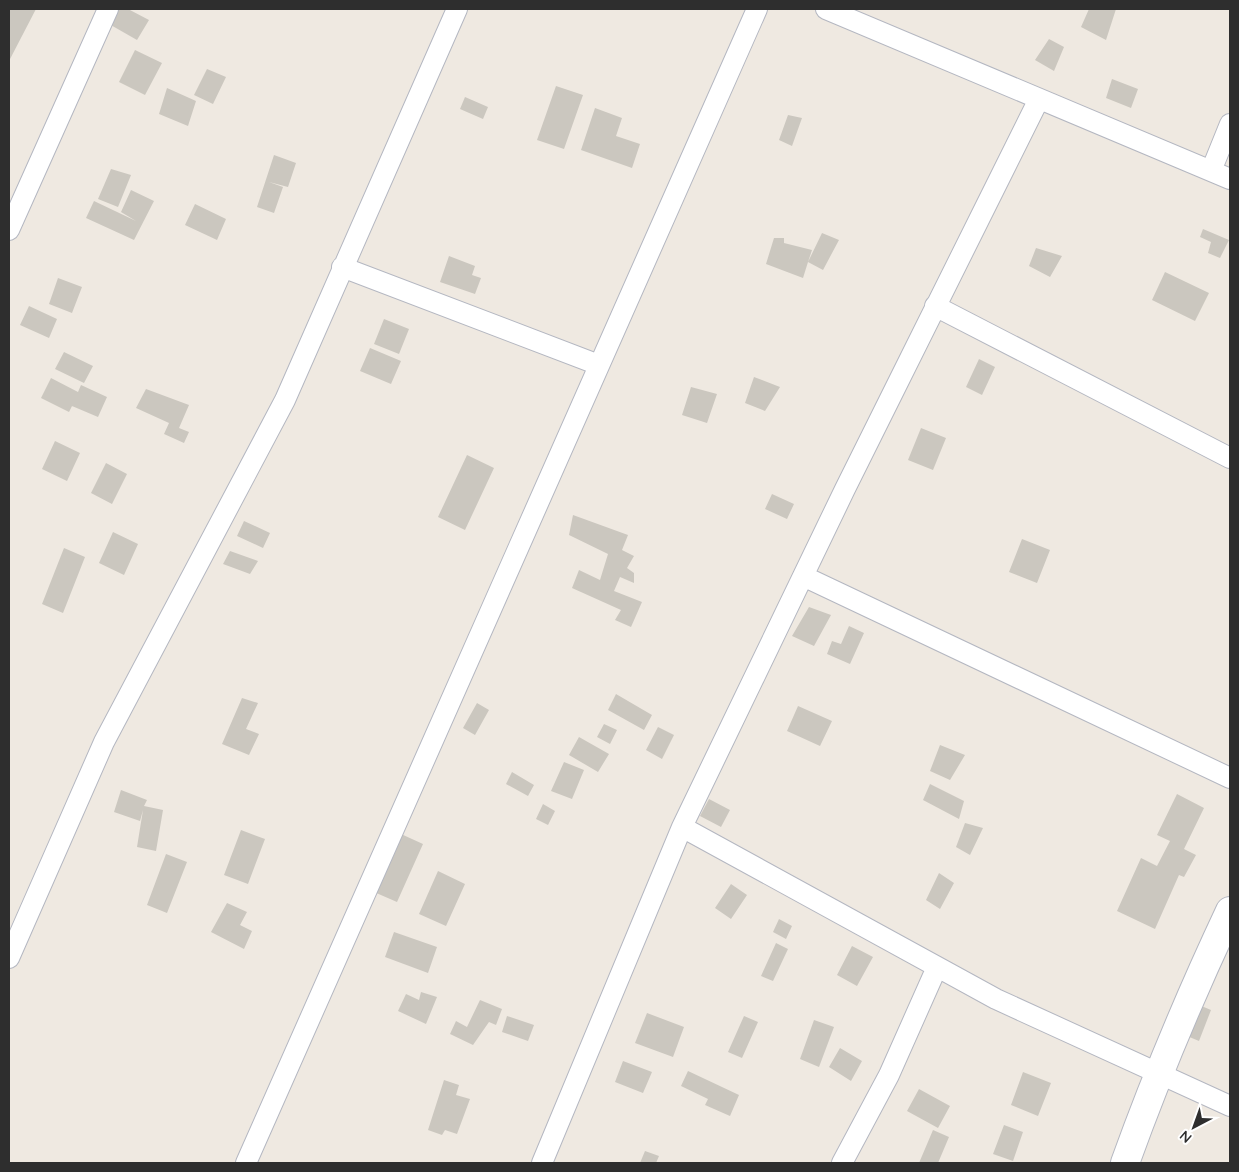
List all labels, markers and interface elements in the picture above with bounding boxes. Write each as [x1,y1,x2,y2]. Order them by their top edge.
north arrow [1169,1102,1219,1152]
text: N [1176,1127,1195,1147]

